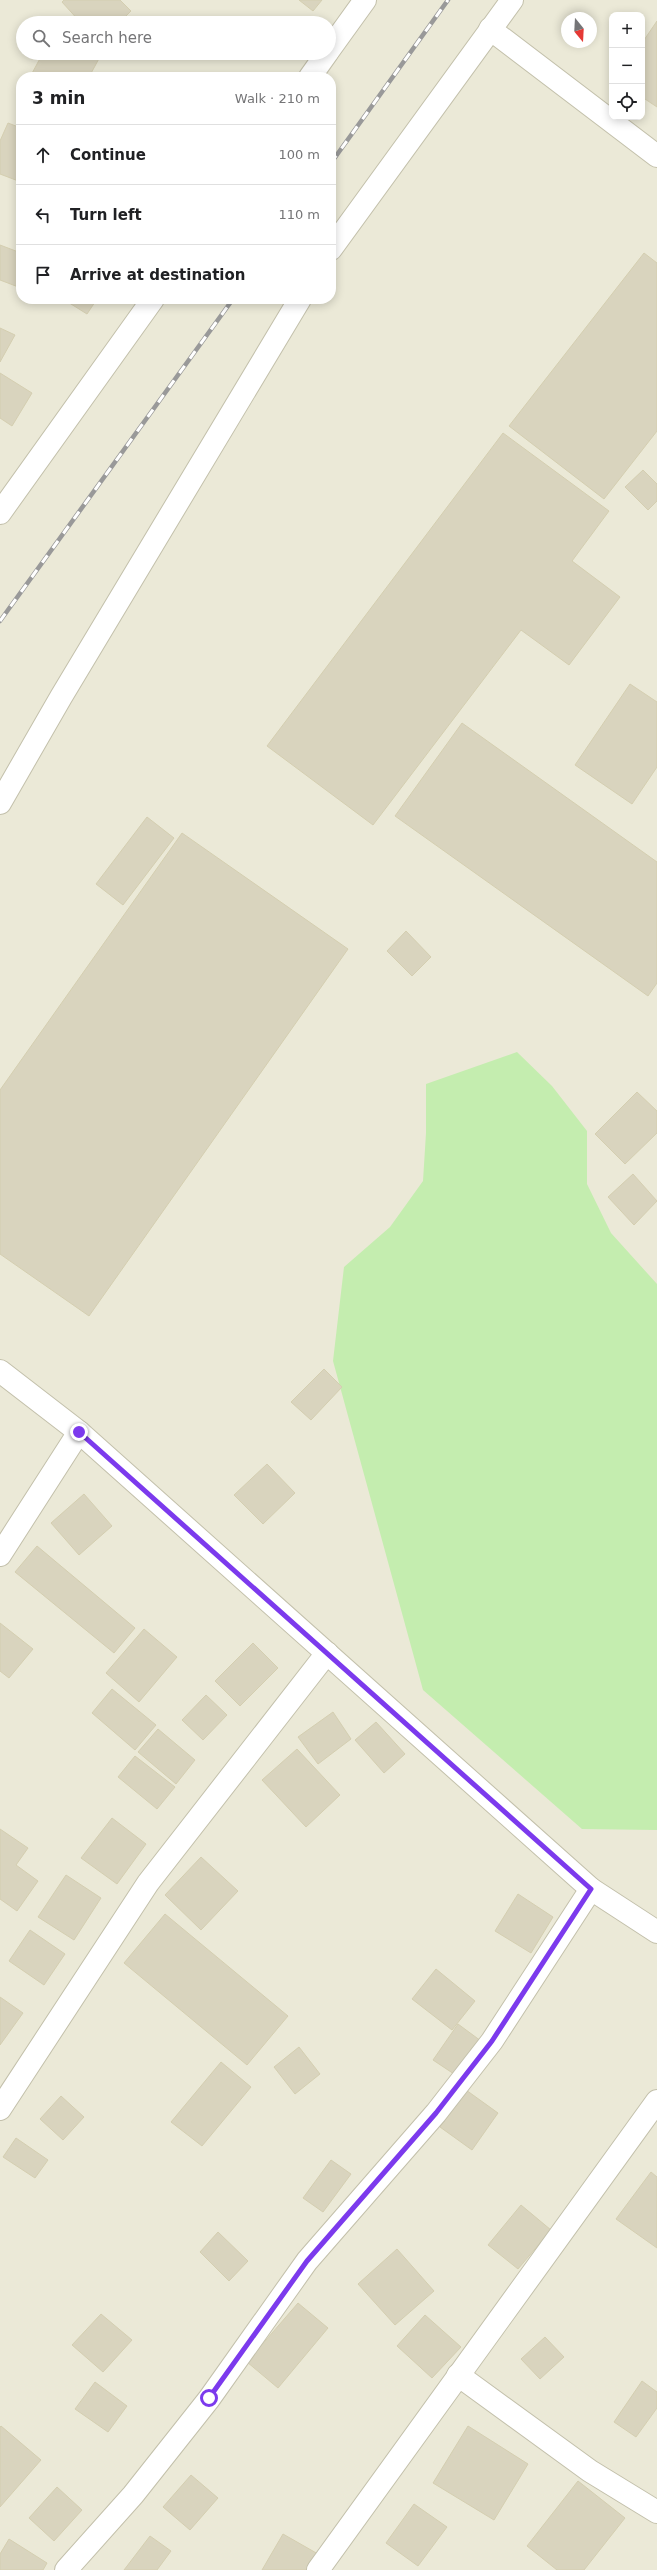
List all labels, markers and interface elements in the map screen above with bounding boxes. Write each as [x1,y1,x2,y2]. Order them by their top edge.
north arrow [561,12,597,48]
map controls [609,12,645,120]
button: + [609,12,645,48]
search box [16,16,336,60]
icon: search [30,27,52,49]
text: Search here [62,29,152,47]
button: − [609,48,645,84]
button: locate [609,84,645,120]
text: 3 min [32,88,85,108]
text: Walk · 210 m [235,91,320,106]
icon: ahead [32,144,54,166]
text: Continue [70,146,146,164]
text: 100 m [278,147,320,162]
icon: left [32,204,54,226]
text: Turn left [70,206,142,224]
text: 110 m [278,207,320,222]
icon: arrive [32,264,54,286]
text: Arrive at destination [70,266,245,284]
route end [70,1423,88,1441]
route start [200,2389,218,2407]

